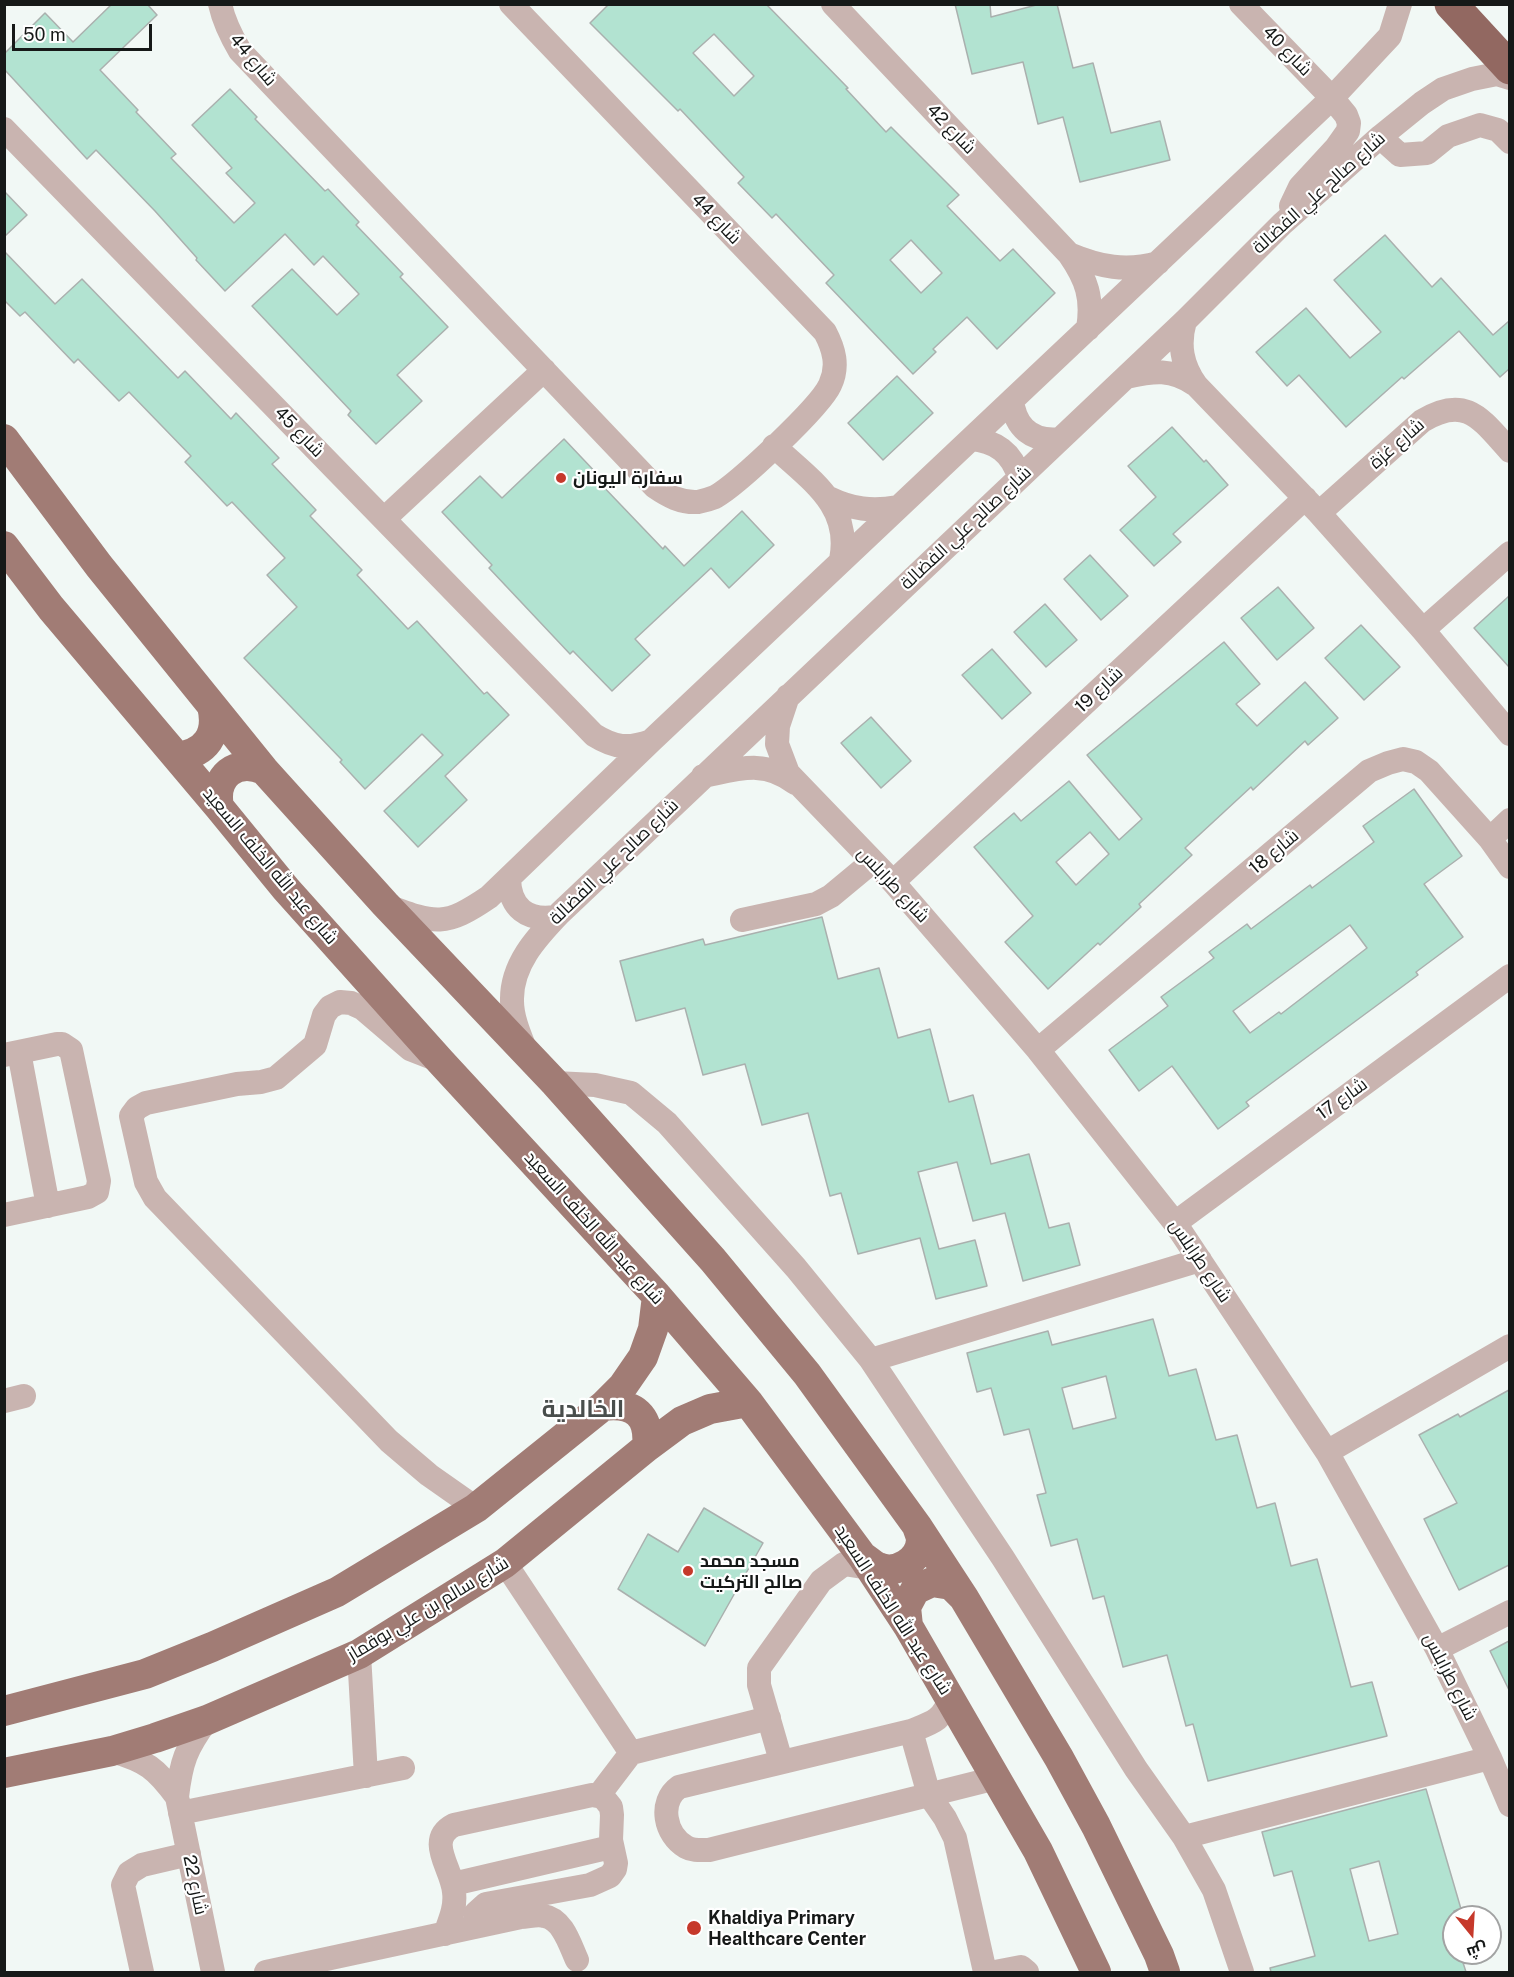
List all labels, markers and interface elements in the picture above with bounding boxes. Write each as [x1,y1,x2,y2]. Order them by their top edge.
scale bar [15,12,154,50]
street label: شارع 40 [1258,21,1316,81]
text: 50 m [23,24,66,45]
street label: شارع 44 [225,29,281,91]
street label: شارع 42 [922,99,980,159]
street label: شارع صالح علي الفضالة [1248,128,1390,258]
street label: شارع 44 [687,189,745,249]
street label: شارع 45 [270,402,328,462]
street label: شارع غزة [1365,414,1429,474]
street label: شارع صالح علي الفضالة [896,462,1036,594]
place label: سفارة اليونان [573,467,683,489]
marker: سفارة اليونان [554,471,568,485]
street label: شارع 19 [1070,662,1128,718]
street label: شارع عبد الله الخلف السعيد [198,783,342,949]
street label: شارع صالح علي الفضالة [545,795,683,929]
street label: شارع 18 [1245,825,1303,879]
street label: شارع طرابلس [852,843,934,927]
street label: شارع 17 [1312,1073,1372,1125]
street label: شارع عبد الله الخلف السعيد [520,1147,668,1309]
street label: شارع طرابلس [1164,1215,1236,1307]
district label: الخالدية [542,1396,624,1424]
street label: شارع عبد الله الخلف السعيد [830,1521,956,1699]
place label: مسجد محمد صالح التركيت [700,1550,803,1592]
street label: شارع سالم بن علي بوقماز [343,1552,513,1666]
marker: مسجد محمد صالح التركيت [681,1564,695,1578]
street label: شارع طرابلس [1419,1629,1481,1725]
street label: شارع 22 [178,1853,212,1917]
north arrow [1442,1905,1502,1965]
place label: Khaldiya Primary Healthcare Center [708,1907,866,1950]
marker: Khaldiya Primary Healthcare Center [685,1919,703,1937]
text: ش [1464,1938,1490,1963]

